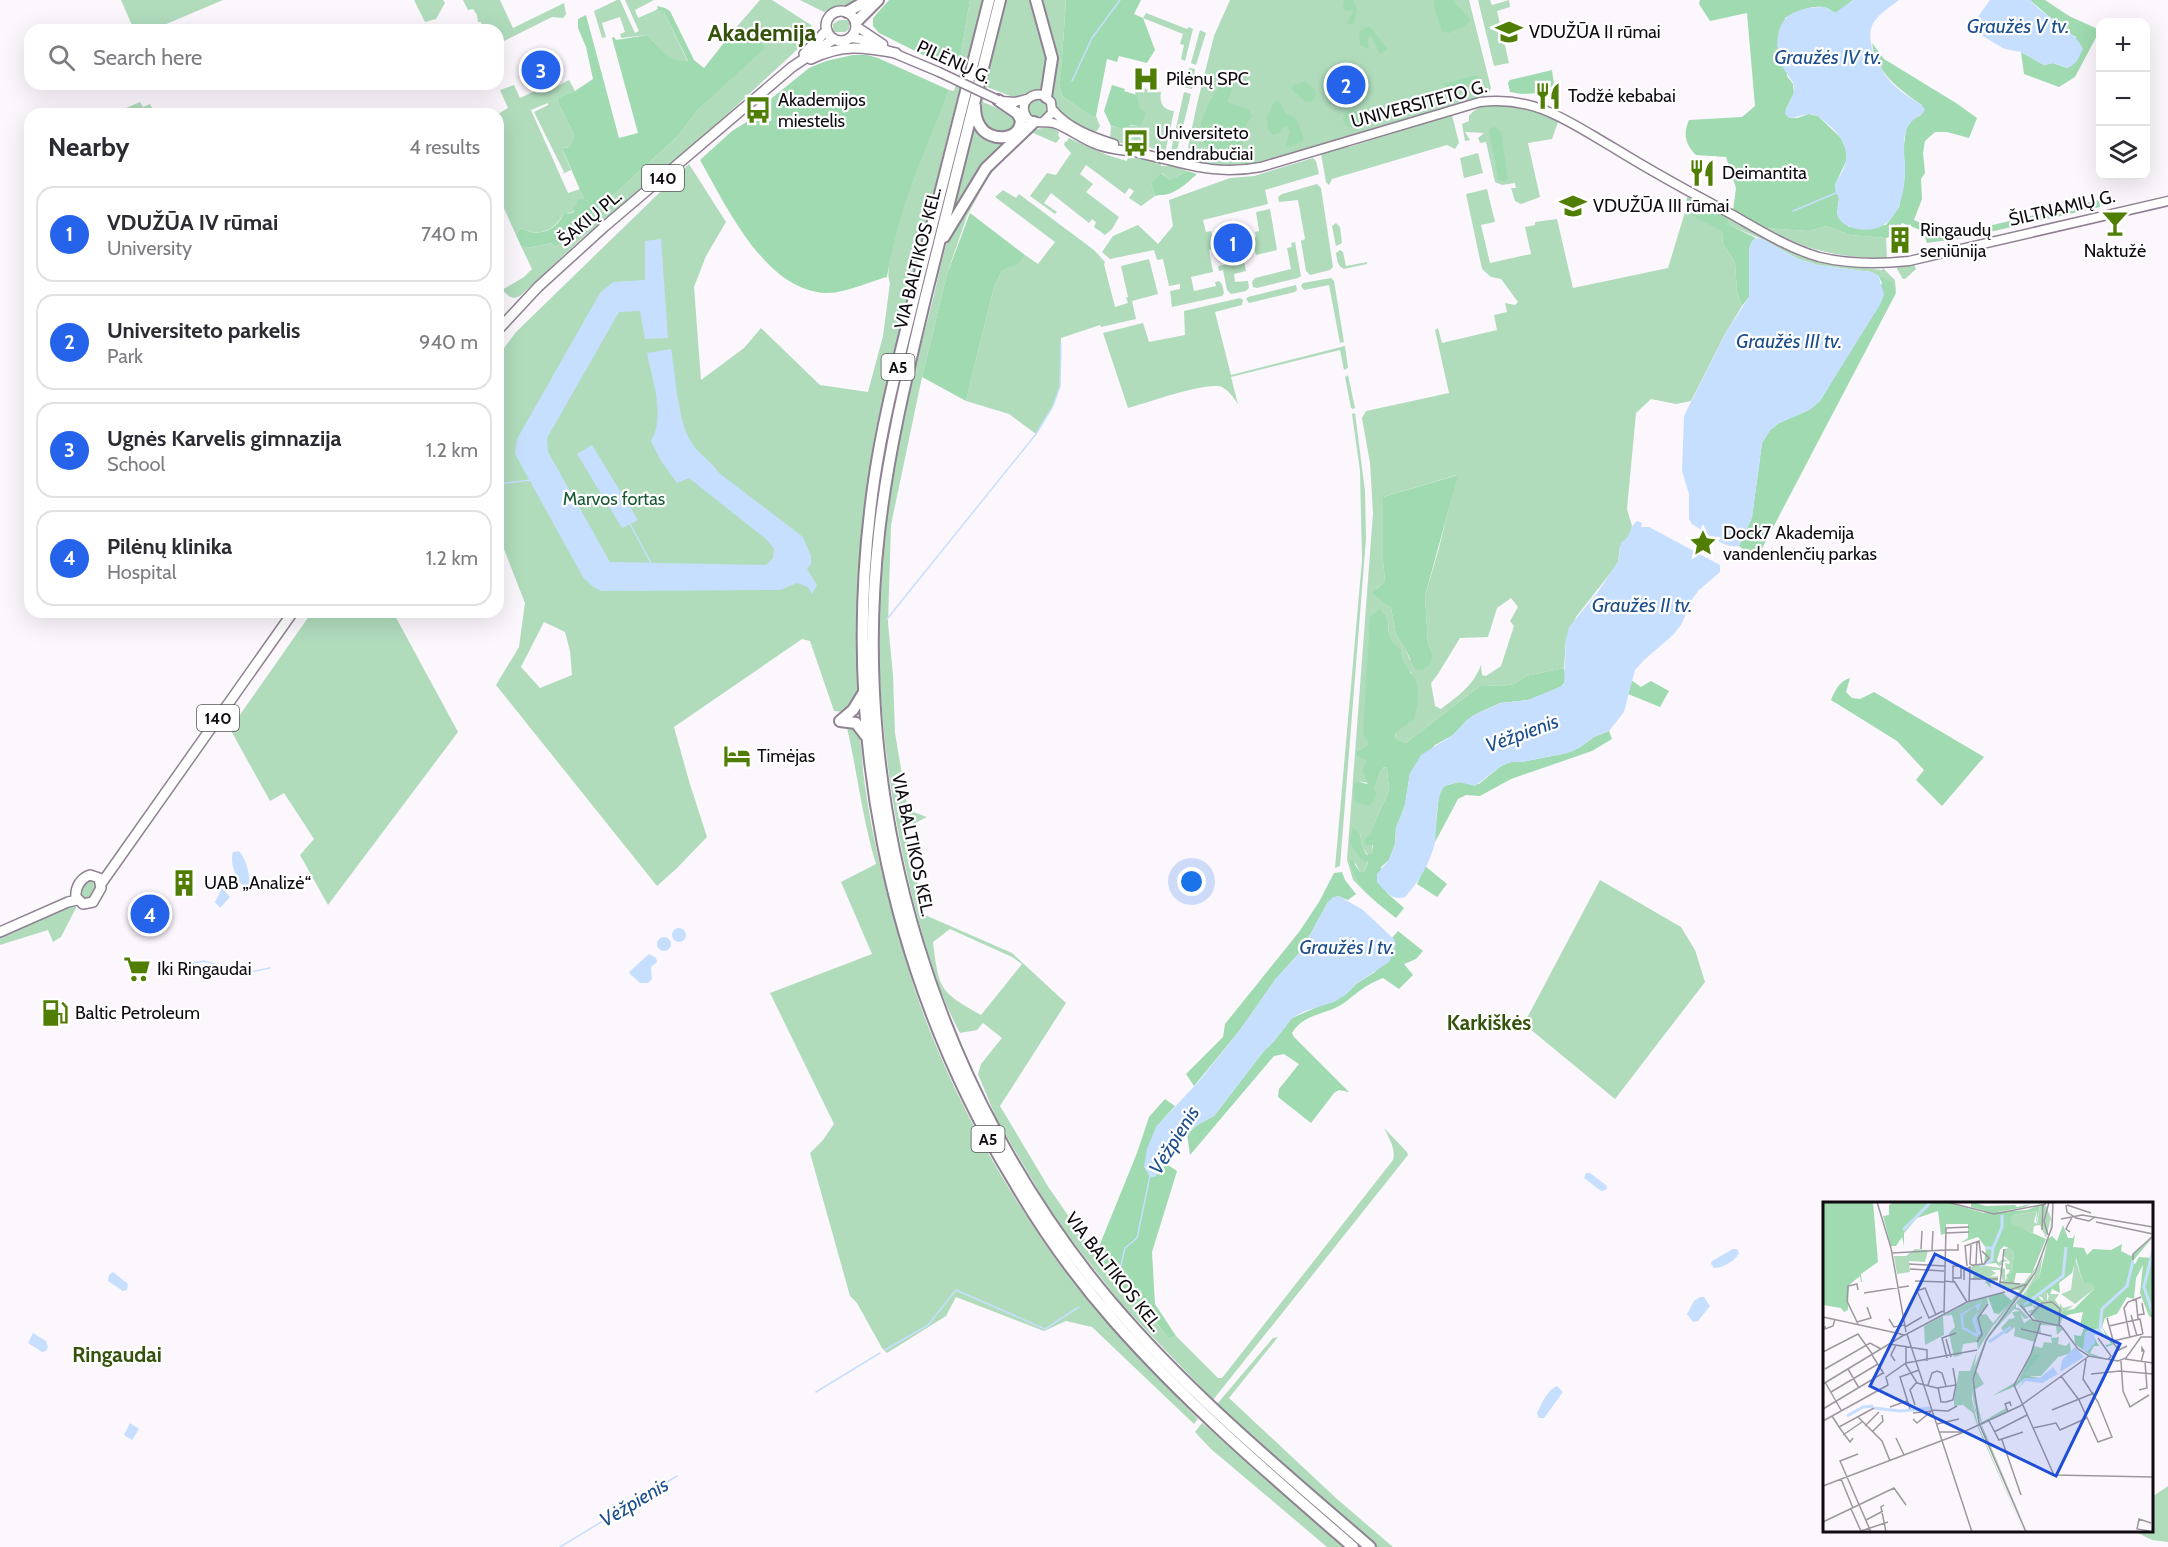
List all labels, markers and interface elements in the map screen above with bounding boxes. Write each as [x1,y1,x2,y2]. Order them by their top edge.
water label: Graužės V tv. [1967,14,2069,38]
school or university icon: VDUŽŪA II rūmai [1494,17,1524,47]
district label: Akademija [708,18,816,47]
map controls [2096,18,2150,180]
button: + [2096,18,2150,72]
place label: VDUŽŪA II rūmai [1529,20,1661,43]
search box [24,24,504,90]
street label: PILĖNŲ G. [913,35,995,89]
icon: search [45,41,78,74]
text: Search here [93,44,202,71]
water label: Graužės IV tv. [1774,45,1882,69]
pin: 3 [522,48,560,92]
pin: 2 [1326,62,1366,107]
hospital icon: Pilėnų SPC [1131,64,1161,94]
place label: Pilėnų SPC [1166,68,1249,90]
button: − [2096,72,2150,126]
street label: UNIVERSITETO G. [1349,75,1489,133]
restaurant icon: Todžė kebabai [1533,81,1563,111]
place label: Todžė kebabai [1568,85,1676,107]
place label: Akademijos miestelis [778,89,866,132]
bus stop icon: Akademijos miestelis [743,95,773,125]
place label: Universiteto bendrabučiai [1156,122,1253,165]
button: layers [2096,126,2150,180]
bus stop icon: Universiteto bendrabučiai [1121,128,1151,158]
text: Nearby [48,131,129,163]
text: 4 results [409,135,480,159]
restaurant icon: Deimantita [1687,158,1717,188]
place label: Deimantita [1722,162,1807,184]
road number: 140 [642,165,684,191]
street label: ŠAKIŲ PL. [554,185,626,251]
street label: VIA BALTIKOS KEL. [890,185,946,331]
street label: ŠILTNAMIŲ G. [2007,185,2117,231]
school or university icon: VDUŽŪA III rūmai [1558,191,1588,221]
place label: VDUŽŪA III rūmai [1593,194,1729,217]
bar icon: Naktužė [2100,208,2130,238]
text: VDUŽŪA IV rūmai [107,209,278,236]
place label: Ringaudų seniūnija [1920,219,1992,262]
pin: 1 [1214,220,1252,266]
text: 1 [66,222,73,246]
text: 740 m [421,222,478,246]
building icon: Ringaudų seniūnija [1885,225,1915,255]
text: University [107,236,192,260]
place label: Naktužė [2084,240,2146,262]
text: Universiteto parkelis [107,317,300,344]
water label: Graužės III tv. [1736,329,1842,353]
text: 2 [64,330,75,354]
text: 940 m [419,330,478,354]
text: Park [107,344,143,368]
road number: A5 [882,354,914,380]
text: Ugnės Karvelis gimnazija [107,425,341,452]
text: 3 [64,438,75,462]
text: 1.2 km [426,438,478,462]
text: School [107,452,165,476]
park label: Marvos fortas [563,488,665,510]
place label: Dock7 Akademija vandenlenčių parkas [1723,522,1877,565]
place icon: Dock7 Akademija vandenlenčių parkas [1688,528,1718,558]
text: Pilėnų klinika [107,533,232,560]
text: 4 [63,546,76,570]
text: 1.2 km [426,546,478,570]
text: Hospital [107,560,177,584]
water label: Graužės II tv. [1592,593,1692,617]
road number: 140 [197,705,239,731]
water label: Vėžpienis [1482,709,1562,757]
hotel icon: Timėjas [722,741,752,771]
place label: Timėjas [757,745,815,767]
street label: VIA BALTIKOS KEL. [887,772,939,918]
your location [1177,867,1206,896]
building icon: UAB „Analizė“ [169,868,199,898]
place label: UAB „Analizė“ [204,872,311,894]
pin: 4 [130,892,170,936]
water label: Graužės I tv. [1299,935,1395,959]
supermarket icon: Iki Ringaudai [122,954,152,984]
place label: Iki Ringaudai [157,958,251,980]
fuel station icon: Baltic Petroleum [40,998,70,1028]
place label: Baltic Petroleum [75,1002,200,1024]
district label: Karkiškės [1447,1010,1531,1035]
water label: Vėžpienis [1144,1101,1204,1179]
road number: A5 [972,1126,1004,1152]
inset map [1823,1202,2153,1532]
street label: VIA BALTIKOS KEL. [1061,1208,1167,1336]
district label: Ringaudai [72,1342,162,1367]
water label: Vėžpienis [595,1472,673,1532]

